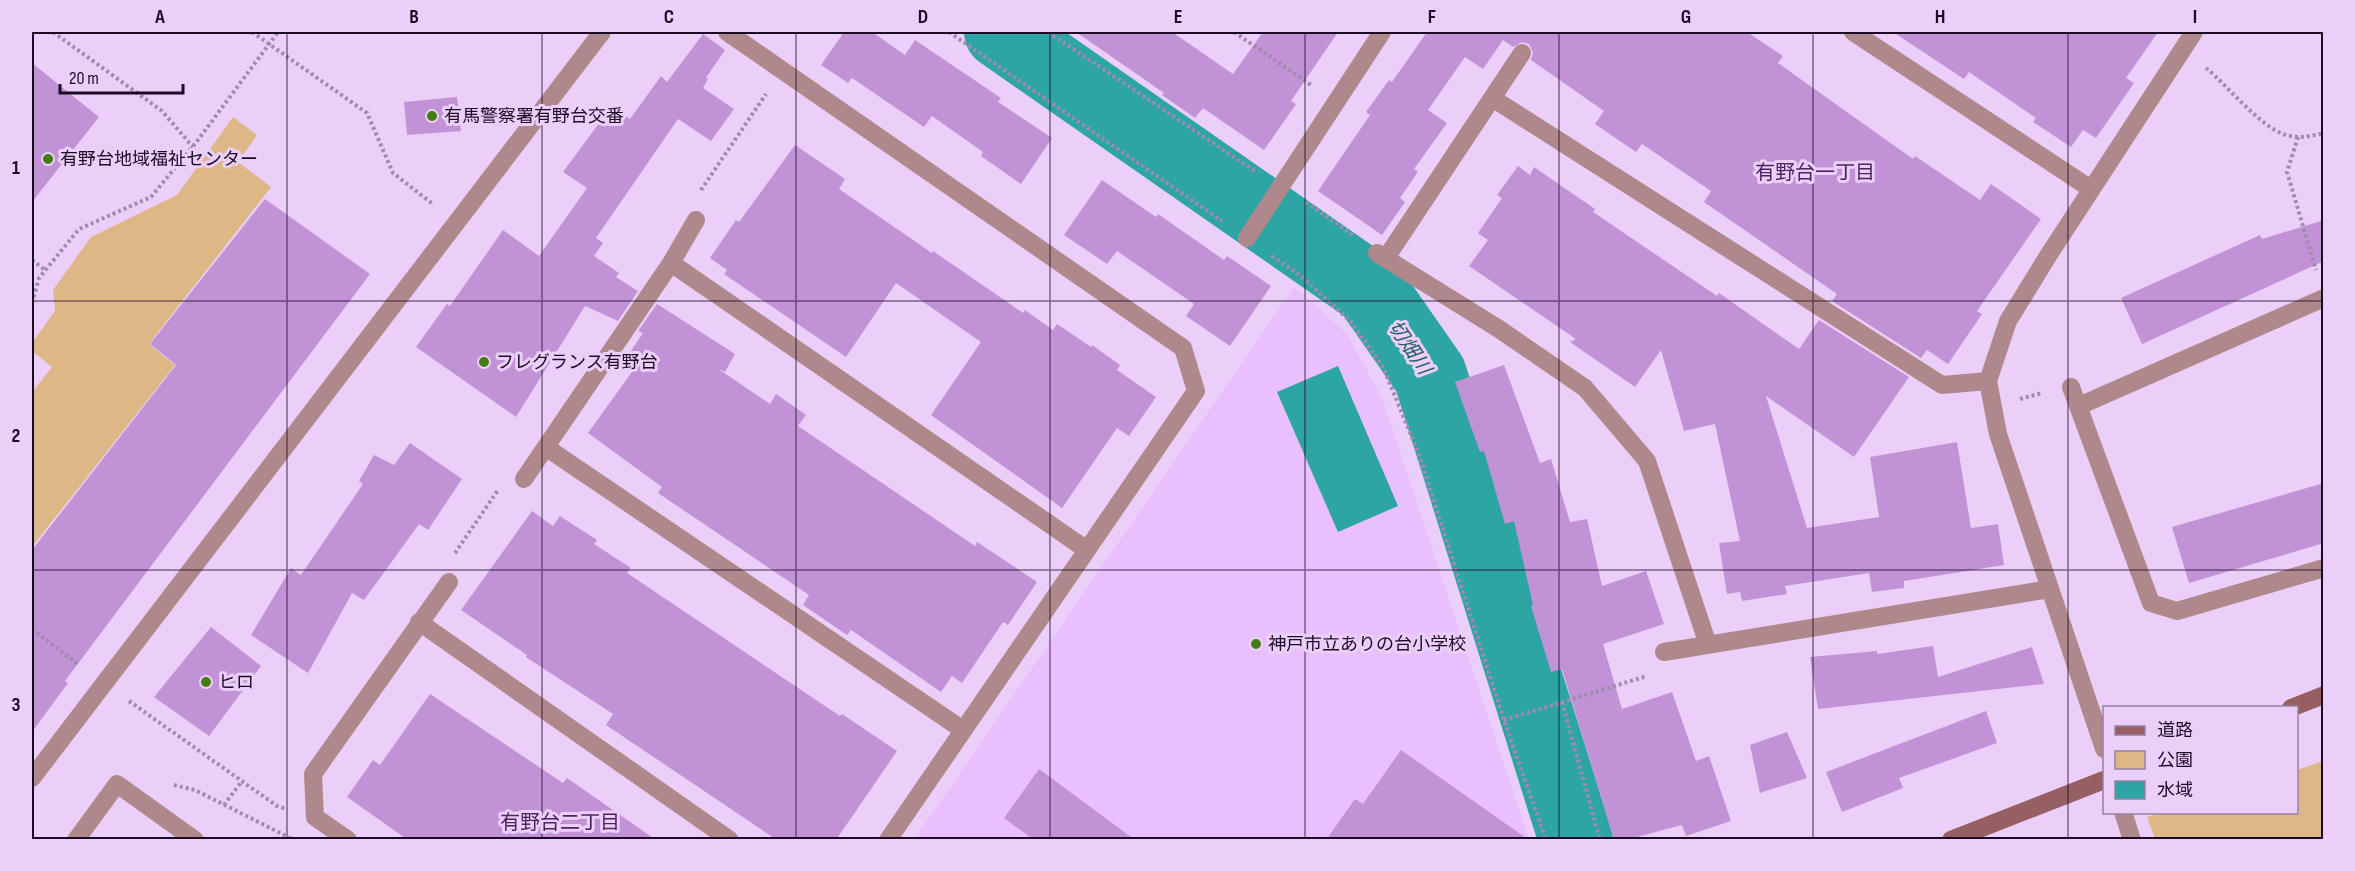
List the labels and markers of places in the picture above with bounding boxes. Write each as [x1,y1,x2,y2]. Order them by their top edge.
place label: 有馬警察署有野台交番 [444,106,624,127]
marker: 有馬警察署有野台交番 [425,109,439,123]
place label: 有野台地域福祉センター [60,149,258,170]
marker: 有野台地域福祉センター [41,152,55,166]
place label: フレグランス有野台 [496,352,658,373]
marker: フレグランス有野台 [477,355,491,369]
place label: 神戸市立ありの台小学校 [1268,634,1466,655]
marker: 神戸市立ありの台小学校 [1249,637,1263,651]
place label: ヒロ [218,672,254,693]
marker: ヒロ [199,675,213,689]

